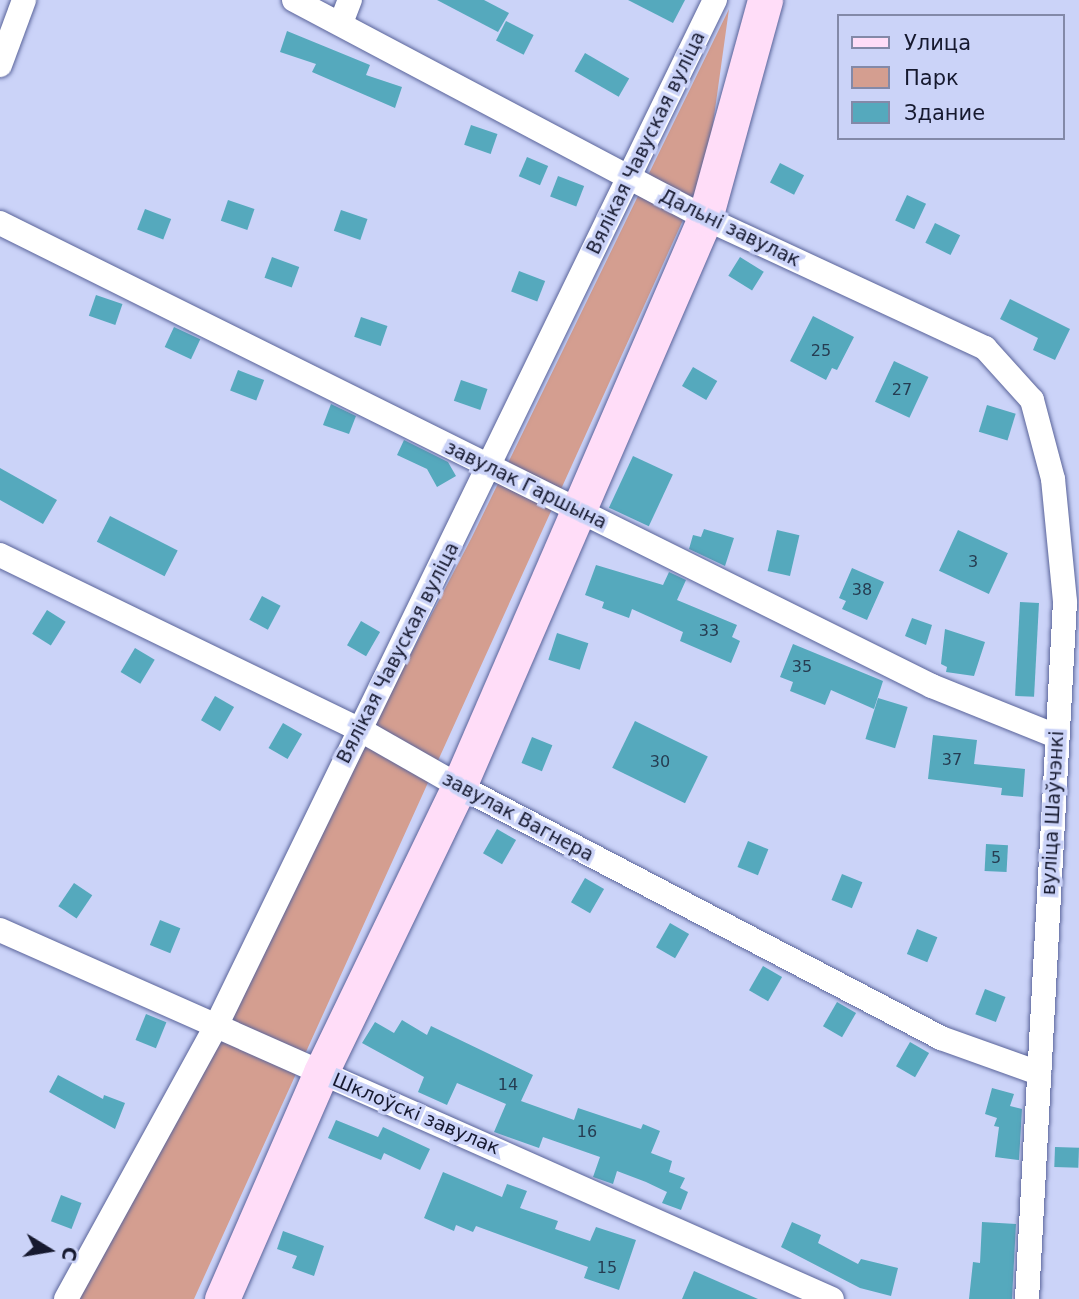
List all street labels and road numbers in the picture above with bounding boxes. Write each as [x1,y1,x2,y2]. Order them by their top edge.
street label: Вялікая Чавуская вуліца [582,28,710,258]
street label: Дальні завулак [656,184,804,272]
street label: завулак Гаршына [441,436,611,534]
street label: Вялікая Чавуская вуліца [332,539,464,767]
street label: вуліца Шаўчэнкі [1037,730,1069,896]
street label: завулак Вагнера [438,768,598,866]
street label: Шклоўскі завулак [329,1068,503,1160]

